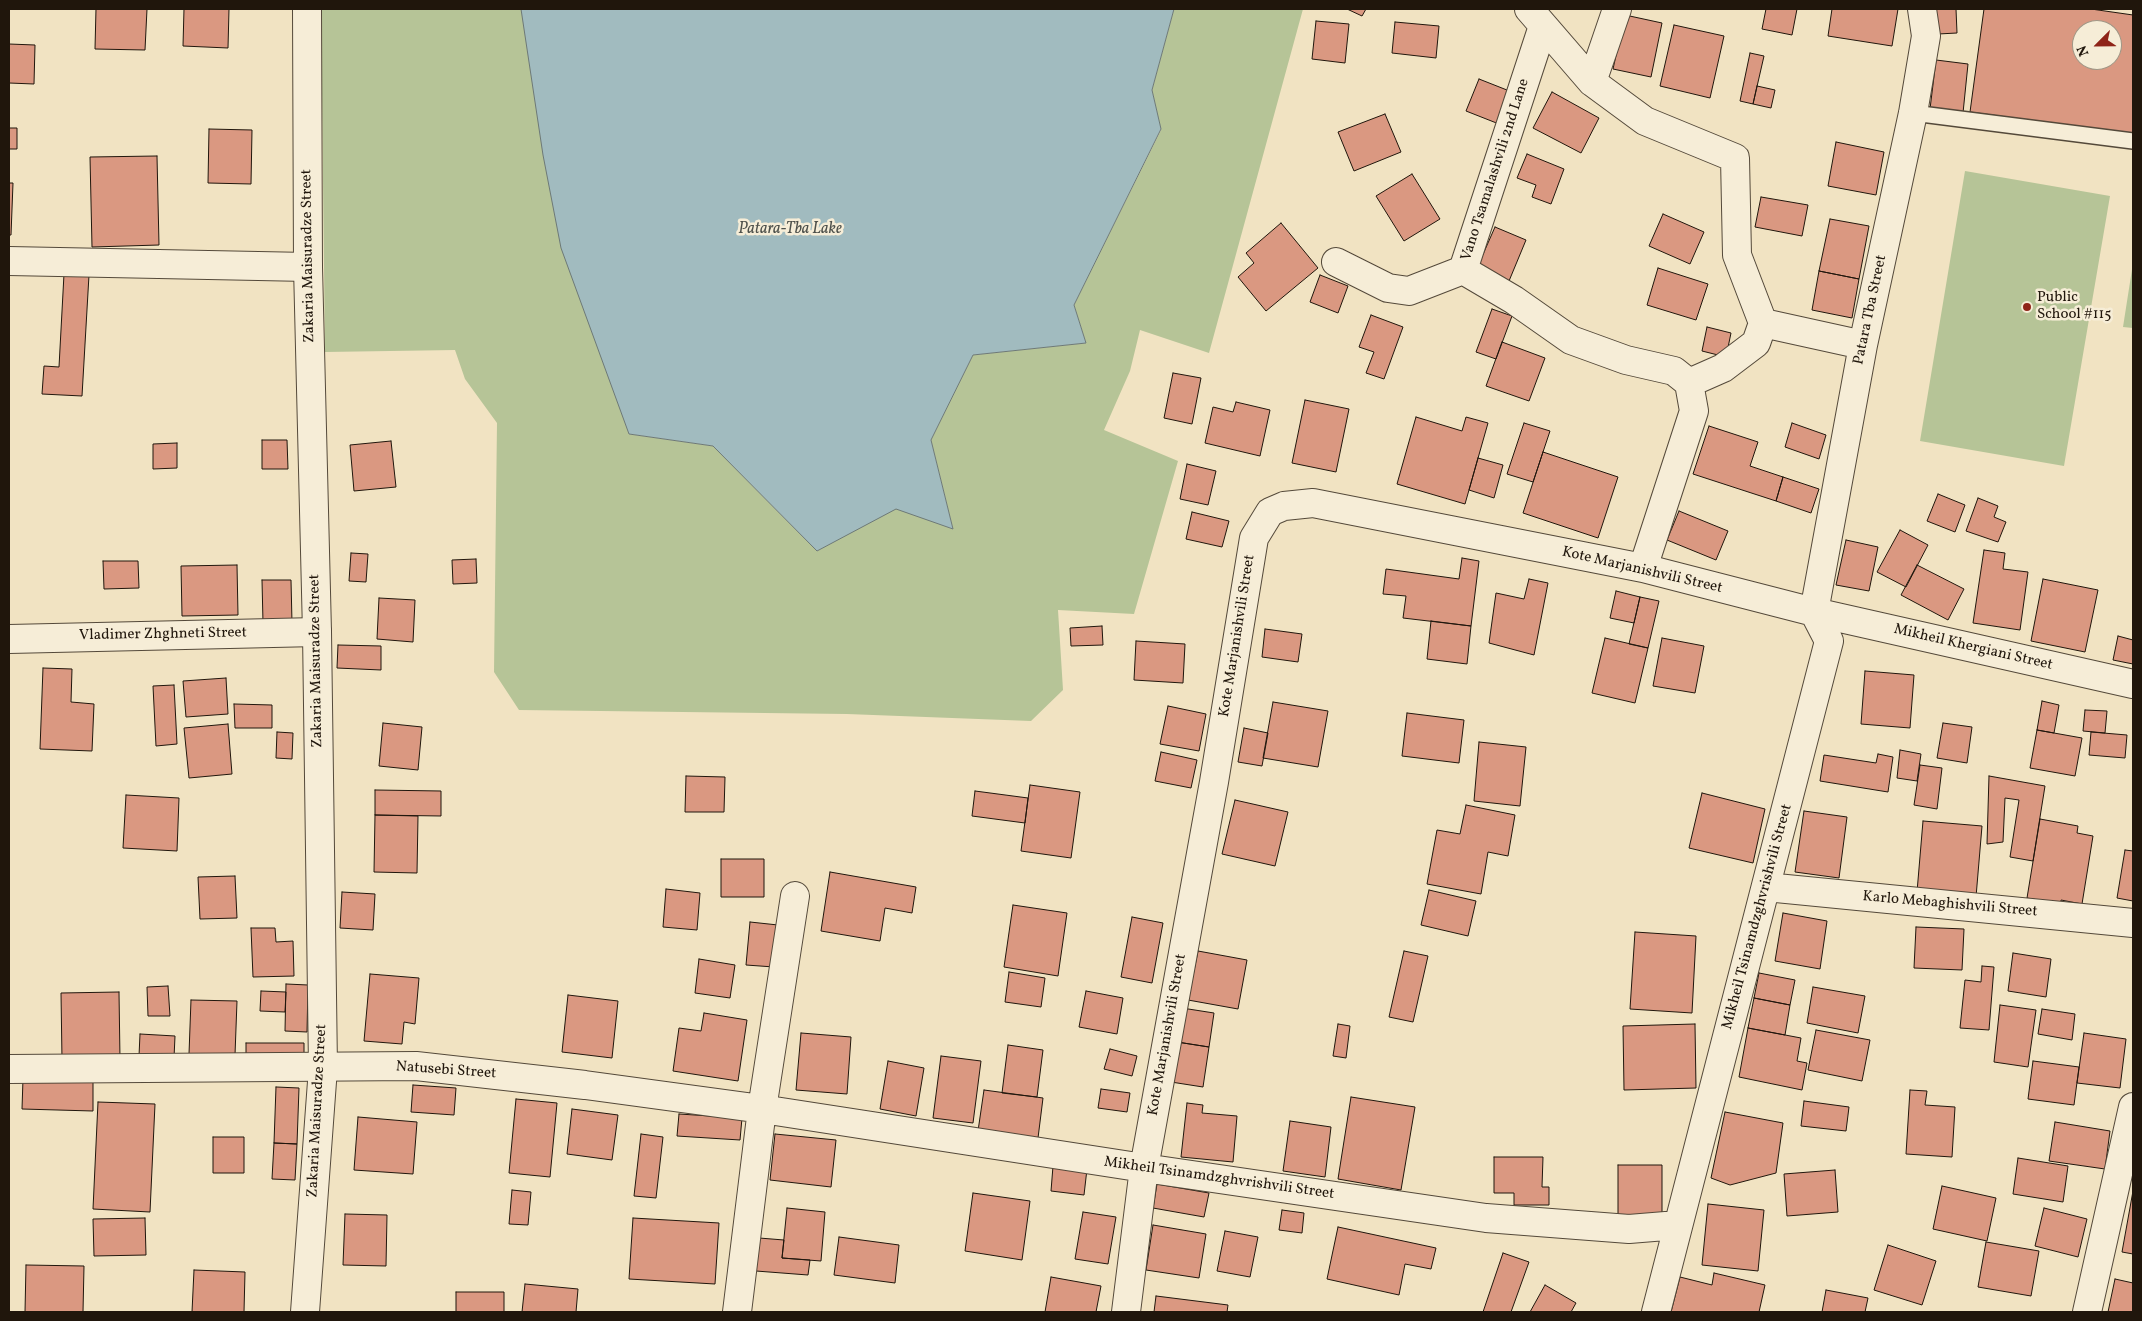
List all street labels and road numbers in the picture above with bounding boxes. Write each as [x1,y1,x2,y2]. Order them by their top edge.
street label: Vano Tsamalashvili 2nd Lane [1458,77,1534,263]
street label: Zakaria Maisuradze Street [298,169,320,343]
street label: Patara Tba Street [1851,253,1891,367]
street label: Kote Marjanishvili Street [1560,544,1724,598]
street label: Kote Marjanishvili Street [1216,554,1260,718]
street label: Zakaria Maisuradze Street [306,574,328,748]
street label: Mikheil Khergiani Street [1892,621,2054,675]
street label: Vladimer Zhghneti Street [79,625,247,645]
street label: Mikheil Tsinamdzghvrishvili Street [1719,802,1797,1032]
street label: Karlo Mebaghishvili Street [1862,888,2038,922]
street label: Kote Marjanishvili Street [1145,953,1191,1117]
street label: Zakaria Maisuradze Street [304,1024,332,1198]
street label: Natusebi Street [395,1059,497,1083]
street label: Mikheil Tsinamdzghvrishvili Street [1103,1154,1335,1204]

